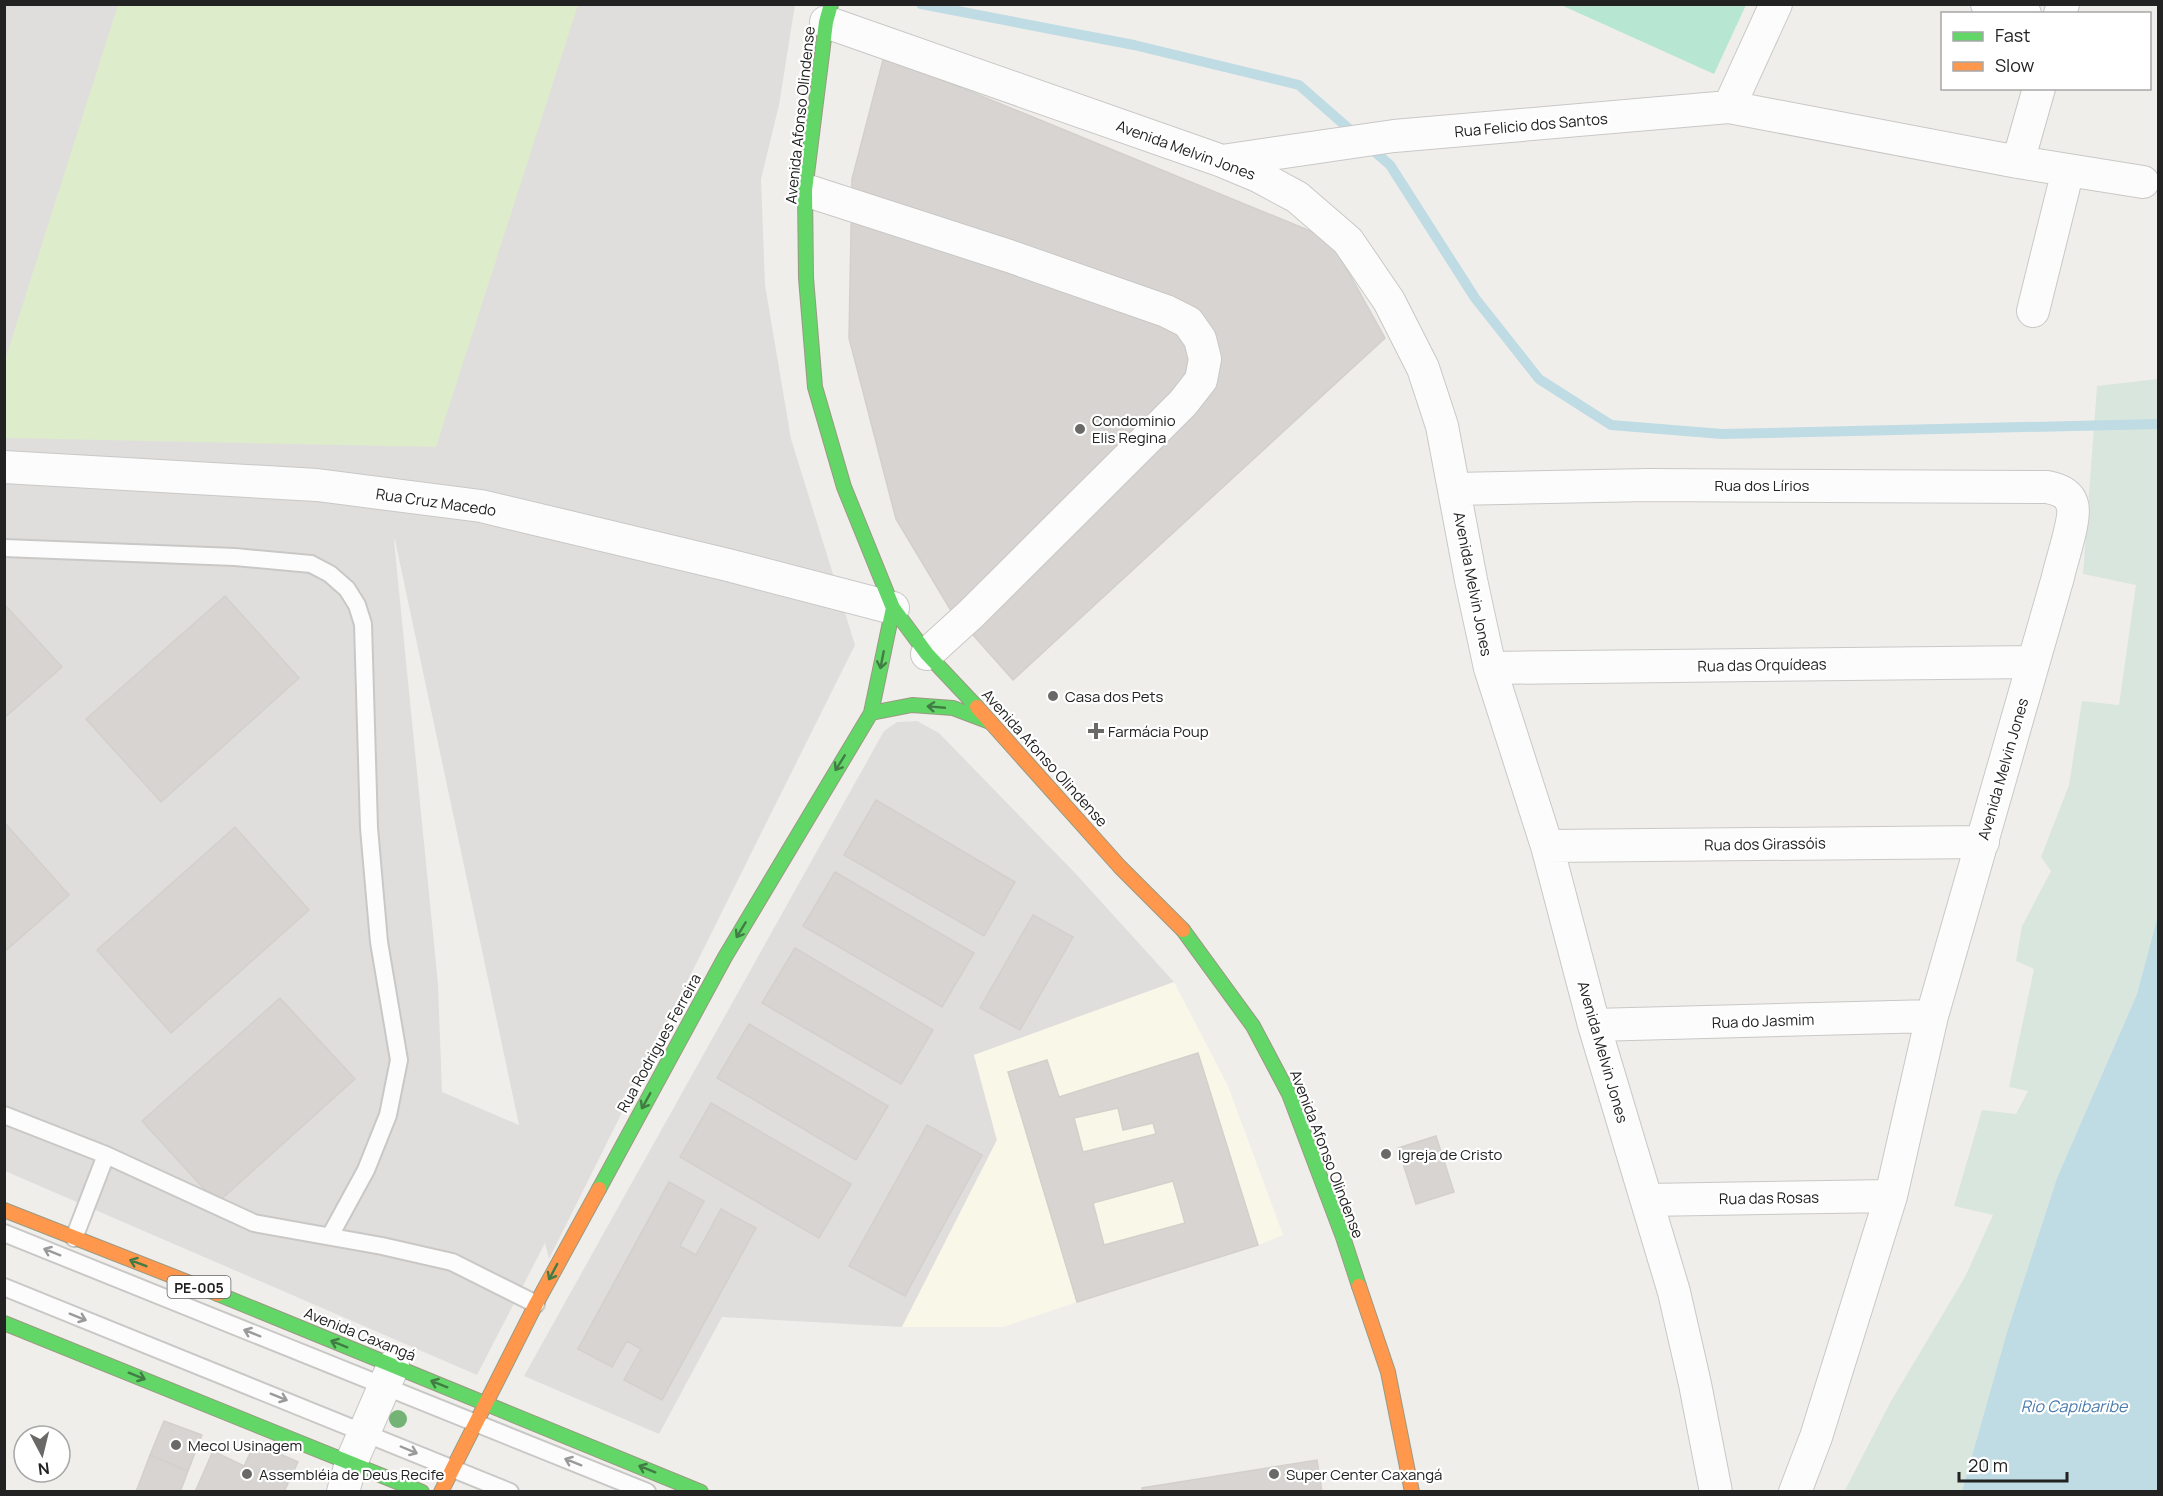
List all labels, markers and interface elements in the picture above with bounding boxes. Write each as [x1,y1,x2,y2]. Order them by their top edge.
legend [1941,12,2151,90]
text: Fast [1995,23,2030,47]
street label: Avenida Afonso Olindense [780,25,820,205]
text: Slow [1995,53,2035,77]
street label: Rua Felicio dos Santos [1454,108,1609,142]
street label: Avenida Melvin Jones [1114,115,1259,185]
place label: Condominio Elis Regina [1092,410,1176,448]
marker: Condominio Elis Regina [1073,422,1087,436]
street label: Rua dos Lírios [1714,475,1810,496]
street label: Rua Cruz Macedo [375,483,498,521]
street label: Avenida Melvin Jones [1449,510,1497,658]
one-way arrow [876,650,887,670]
street label: Rua das Orquídeas [1697,653,1827,677]
street label: Avenida Afonso Olindense [977,685,1113,832]
place label: Casa dos Pets [1065,686,1164,707]
marker: Casa dos Pets [1046,689,1060,703]
street label: Avenida Melvin Jones [1973,696,2033,842]
one-way arrow [926,701,946,712]
place label: Farmácia Poup [1108,721,1209,742]
marker: Farmácia Poup [1089,724,1103,738]
one-way arrow [834,754,847,771]
street label: Rua dos Girassóis [1704,832,1826,856]
one-way arrow [735,921,747,938]
street label: Rua Rodrigues Ferreira [612,970,706,1116]
street label: Avenida Melvin Jones [1573,979,1633,1125]
street label: Rua do Jasmim [1711,1009,1815,1033]
street label: Avenida Afonso Olindense [1285,1067,1369,1241]
one-way arrow [640,1091,651,1109]
place label: Igreja de Cristo [1398,1144,1502,1165]
marker: Igreja de Cristo [1379,1147,1393,1161]
street label: Rua das Rosas [1719,1187,1819,1209]
one-way arrow [43,1246,62,1257]
one-way arrow [130,1257,148,1268]
one-way arrow [547,1263,559,1280]
road number: PE-005 [168,1276,230,1298]
street label: Avenida Caxangá [301,1302,419,1366]
one-way arrow [69,1312,87,1323]
one-way arrow [244,1327,262,1338]
one-way arrow [330,1338,349,1349]
one-way arrow [127,1371,145,1382]
one-way arrow [430,1378,448,1389]
one-way arrow [269,1392,288,1403]
water label: Rio Capibaribe [2021,1395,2129,1417]
north arrow [12,1424,72,1484]
place label: Mecol Usinagem [188,1435,302,1456]
marker: Mecol Usinagem [169,1438,183,1452]
one-way arrow [399,1445,417,1456]
scale bar [1959,1445,2067,1483]
text: 20 m [1968,1453,2008,1477]
one-way arrow [564,1456,583,1467]
text: N [37,1457,51,1481]
one-way arrow [638,1463,657,1474]
place label: Assembléia de Deus Recife [259,1464,445,1485]
place label: Super Center Caxangá [1286,1464,1442,1485]
marker: Assembléia de Deus Recife [240,1467,254,1481]
marker: Super Center Caxangá [1267,1467,1281,1481]

